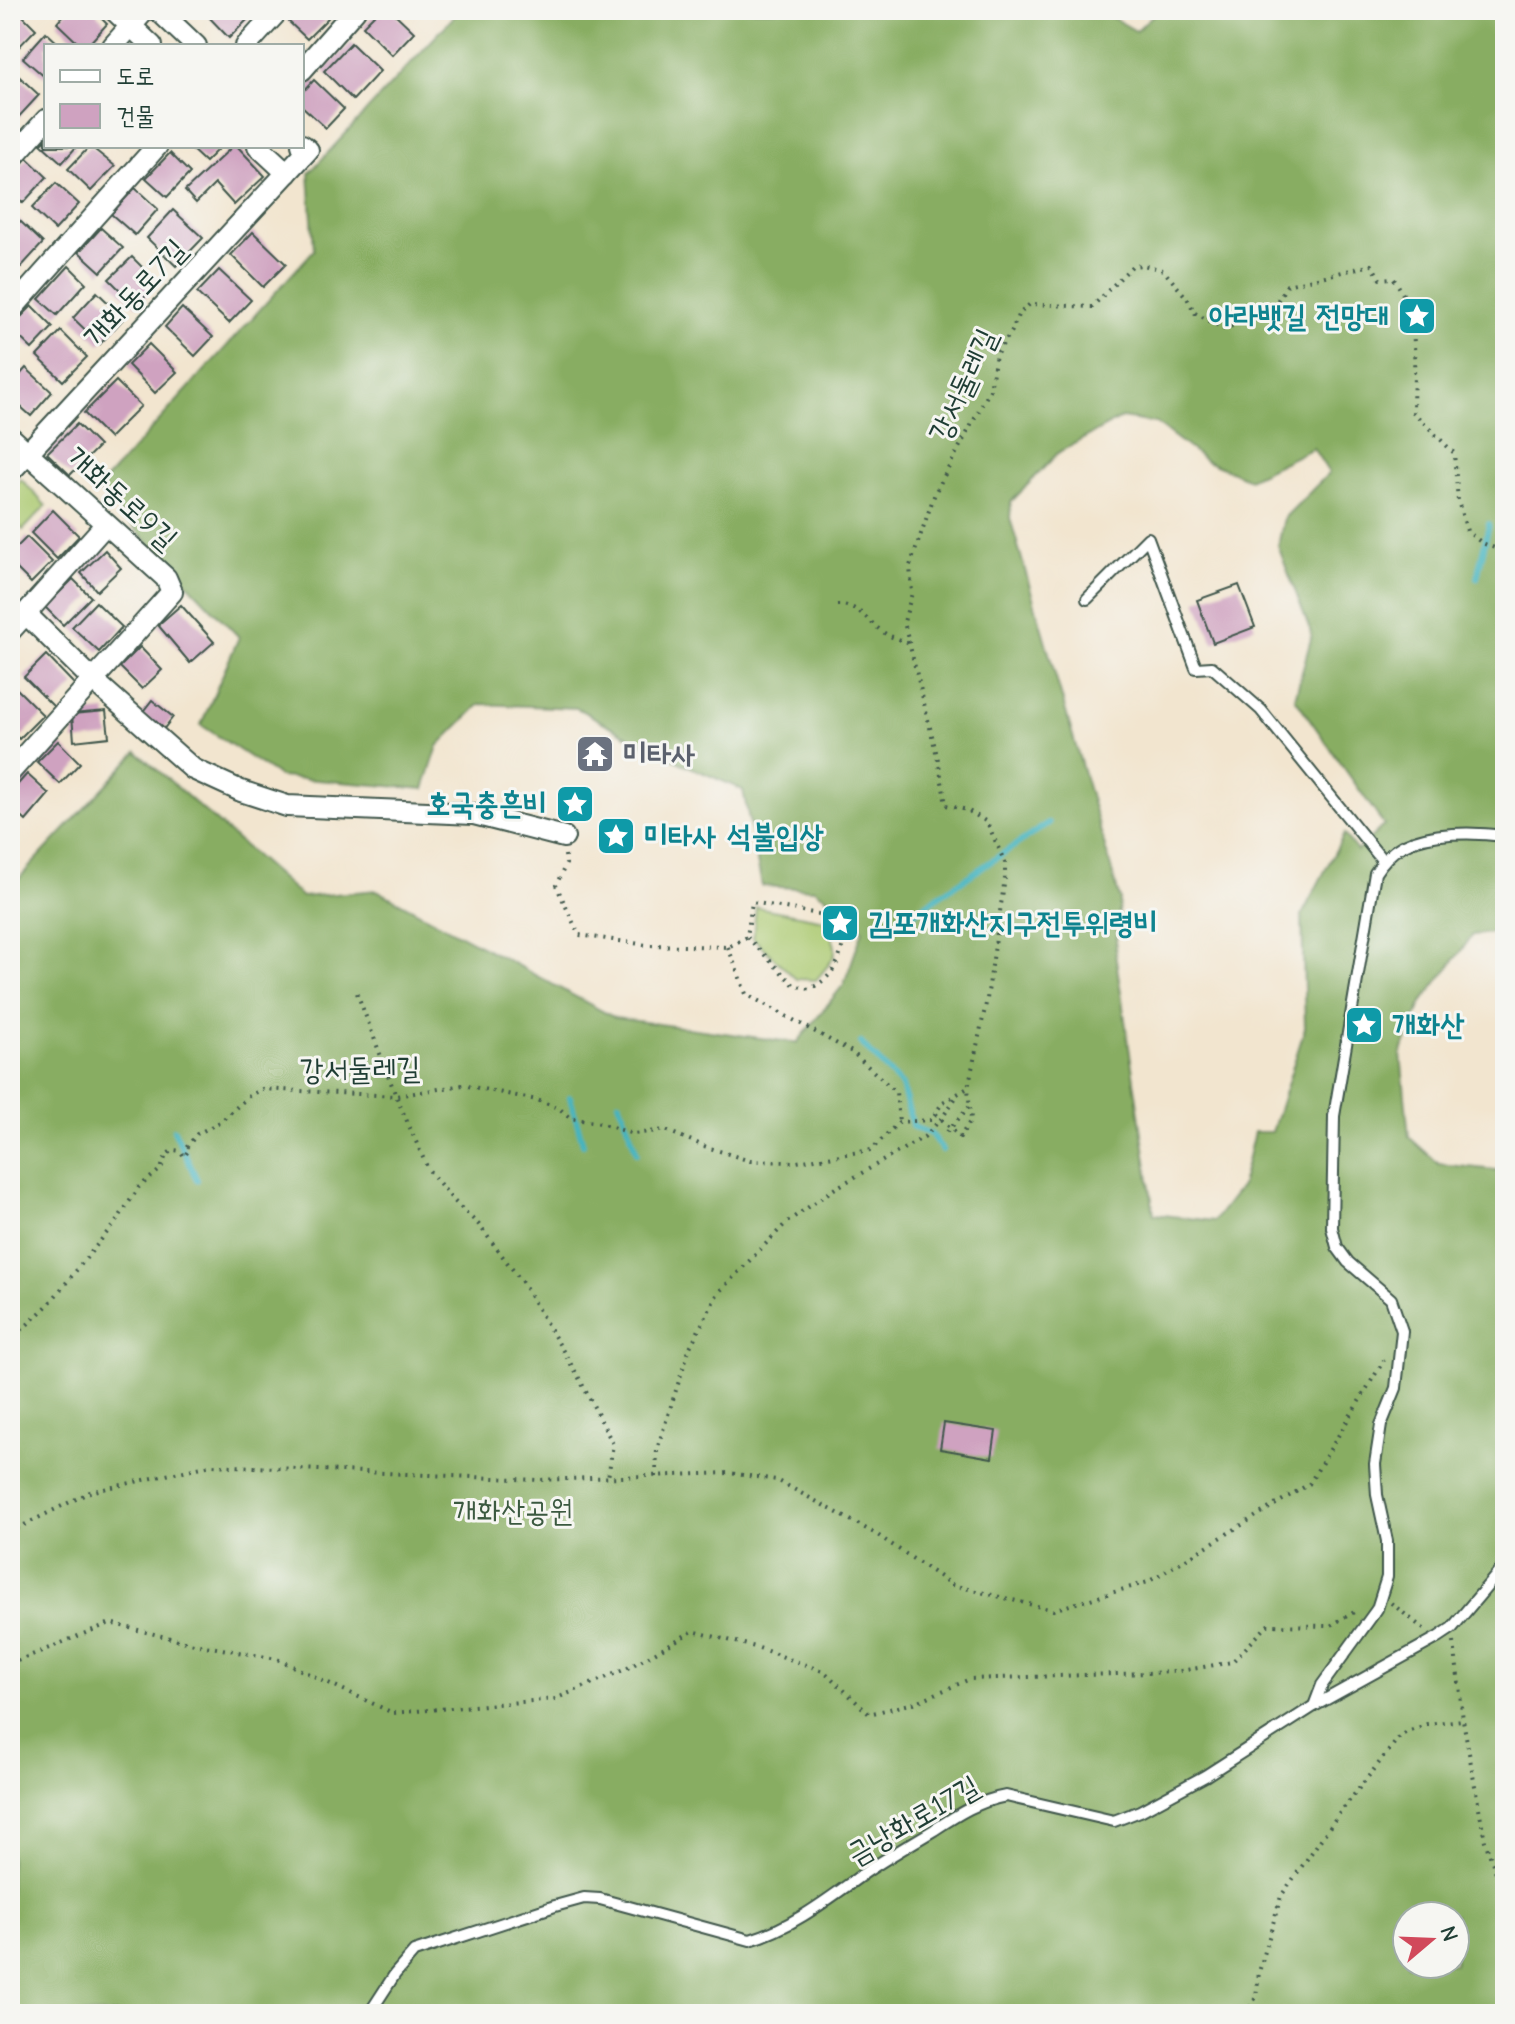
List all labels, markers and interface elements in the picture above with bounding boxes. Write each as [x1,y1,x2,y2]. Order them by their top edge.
legend [44,44,304,148]
text: 도로 [116,62,155,90]
text: 건물 [116,102,155,130]
street label: 개화동로7길 [77,232,194,355]
place icon: 아라뱃길 전망대 [1396,295,1438,337]
place label: 아라뱃길 전망대 [1209,299,1389,334]
street label: 강서둘레길 [922,323,1005,447]
street label: 개화동로9길 [59,440,184,557]
temple icon: 미타사 [574,733,616,775]
place label: 미타사 [623,737,695,772]
place icon: 호국충흔비 [554,783,596,825]
place label: 호국충흔비 [426,787,547,822]
place icon: 미타사 석불입상 [595,815,637,857]
place label: 미타사 석불입상 [644,819,825,854]
place icon: 김포개화산지구전투위령비 [819,902,861,944]
place label: 김포개화산지구전투위령비 [868,906,1158,941]
place icon: 개화산 [1343,1004,1385,1046]
place label: 개화산 [1392,1008,1465,1043]
street label: 강서둘레길 [299,1051,421,1088]
park label: 개화산공원 [453,1494,573,1529]
street label: 금낭화로17길 [841,1769,986,1872]
north arrow [1391,1900,1471,1980]
text: N [1434,1923,1464,1945]

